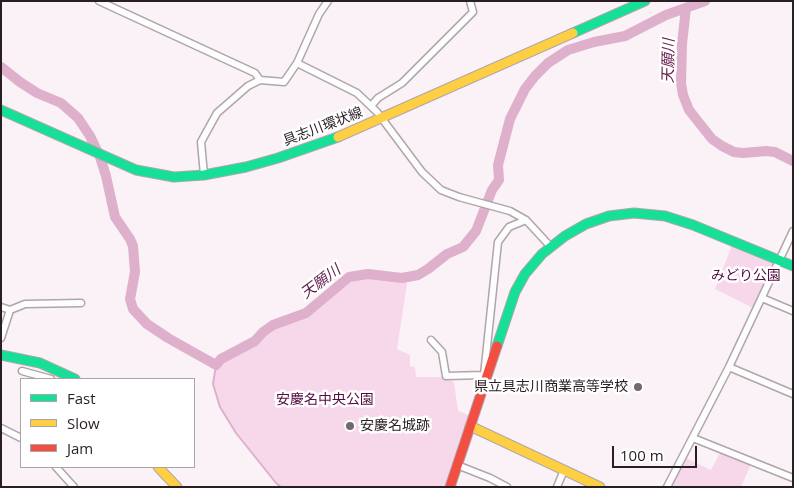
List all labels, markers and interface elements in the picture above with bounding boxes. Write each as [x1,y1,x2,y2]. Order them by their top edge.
water label: 天願川 [660,38,678,84]
street label: 具志川環状線 [281,104,365,150]
water label: 天願川 [298,261,344,303]
park label: みどり公園 [711,268,781,284]
legend [20,378,195,468]
place label: 県立具志川商業高等学校 [474,379,628,395]
marker: 県立具志川商業高等学校 [632,381,644,393]
text: Fast [67,388,96,408]
park label: 安慶名中央公園 [276,392,374,408]
text: Slow [67,413,100,433]
place label: 安慶名城跡 [360,418,430,434]
marker: 安慶名城跡 [344,420,356,432]
scale bar [614,436,699,468]
text: Jam [67,438,93,458]
text: 100 m [620,445,664,465]

